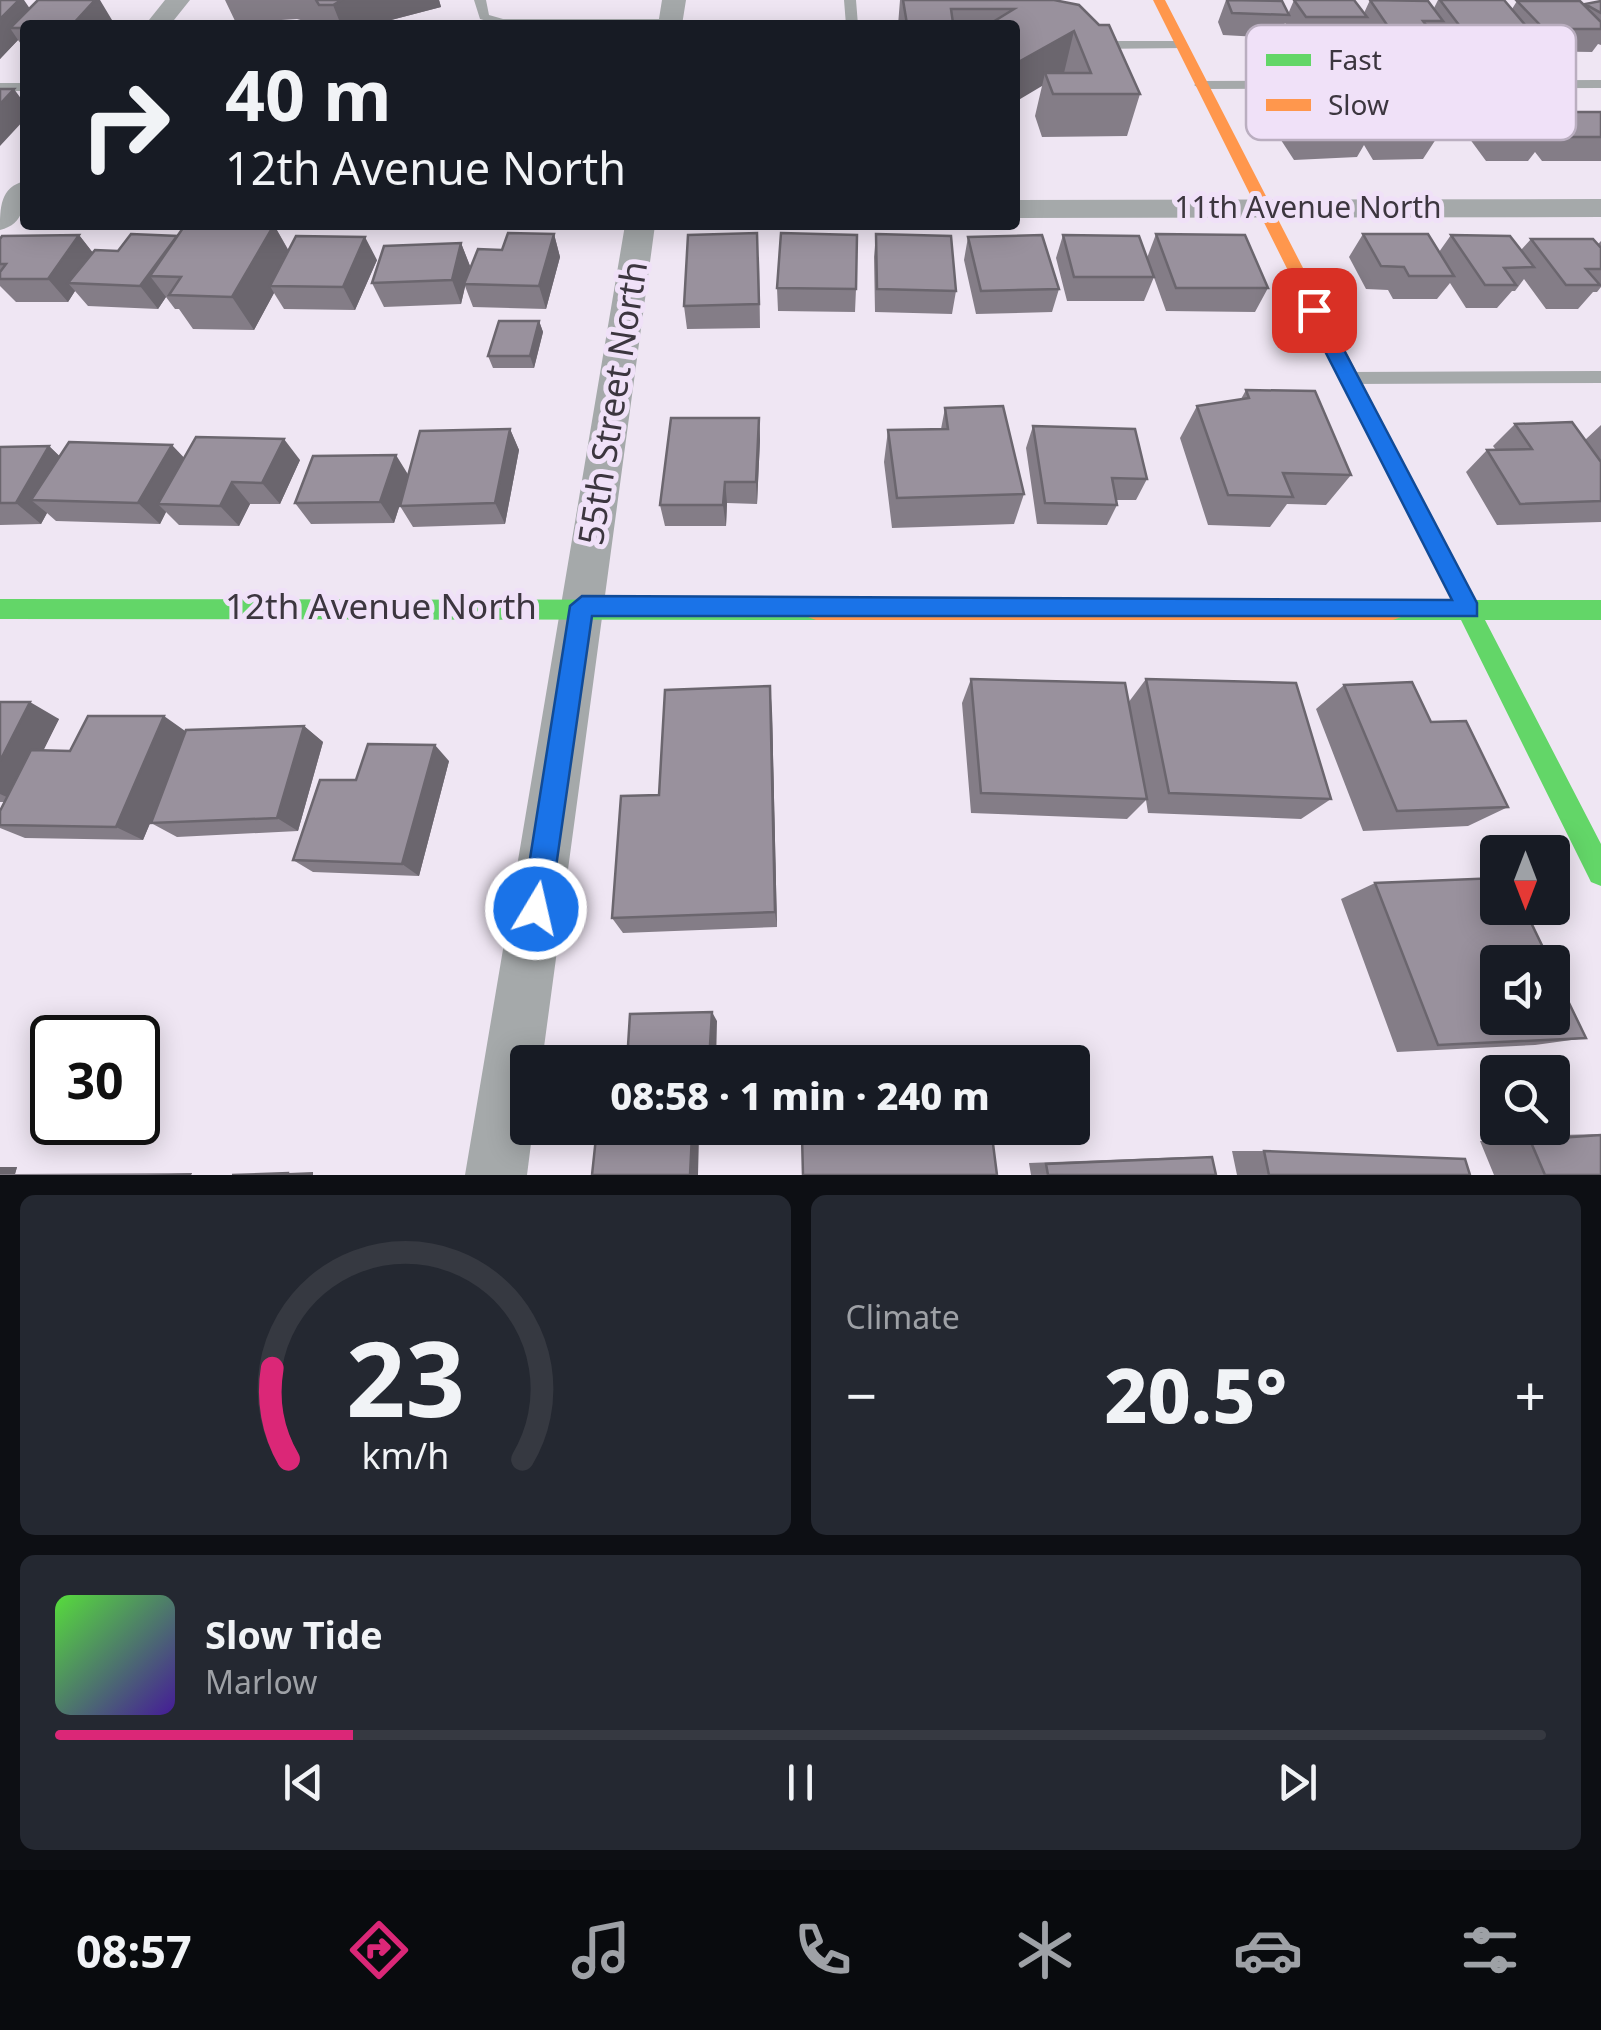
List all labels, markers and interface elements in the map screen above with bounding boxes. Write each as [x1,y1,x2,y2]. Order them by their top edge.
legend [1246,25,1576,140]
text: Fast [1328,40,1382,78]
text: 40 m [225,46,392,142]
icon: right [60,60,190,190]
text: Slow [1328,85,1389,123]
text: 12th Avenue North [225,137,626,198]
street label: 11th Avenue North [1174,186,1442,227]
street label: 55th Street North [566,257,657,548]
pin [1272,268,1357,353]
icon: arrive [1287,283,1342,338]
street label: 12th Avenue North [225,582,537,629]
north arrow [1480,835,1570,925]
map controls [1480,835,1570,1145]
position arrow [484,857,588,961]
button: sound [1480,945,1570,1035]
speed limit sign: 30 [30,1015,160,1145]
button: search [1480,1055,1570,1145]
text: 08:58 · 1 min · 240 m [610,1069,990,1121]
text: Climate [846,1295,960,1338]
text: 23 [346,1306,465,1447]
text: 20.5° [1104,1343,1287,1445]
text: − [846,1357,877,1432]
text: + [1515,1357,1546,1432]
text: km/h [361,1431,449,1479]
text: Slow Tide [205,1608,383,1660]
text: Marlow [205,1660,317,1703]
icon: previous [276,1755,331,1810]
icon: pause [773,1755,828,1810]
icon: next [1270,1755,1325,1810]
icon: directions [344,1915,414,1985]
icon: music [566,1915,636,1985]
icon: phone [788,1915,858,1985]
icon: climate [1010,1915,1080,1985]
icon: car [1233,1915,1303,1985]
icon: filters [1455,1915,1525,1985]
text: 08:57 [76,1920,192,1981]

